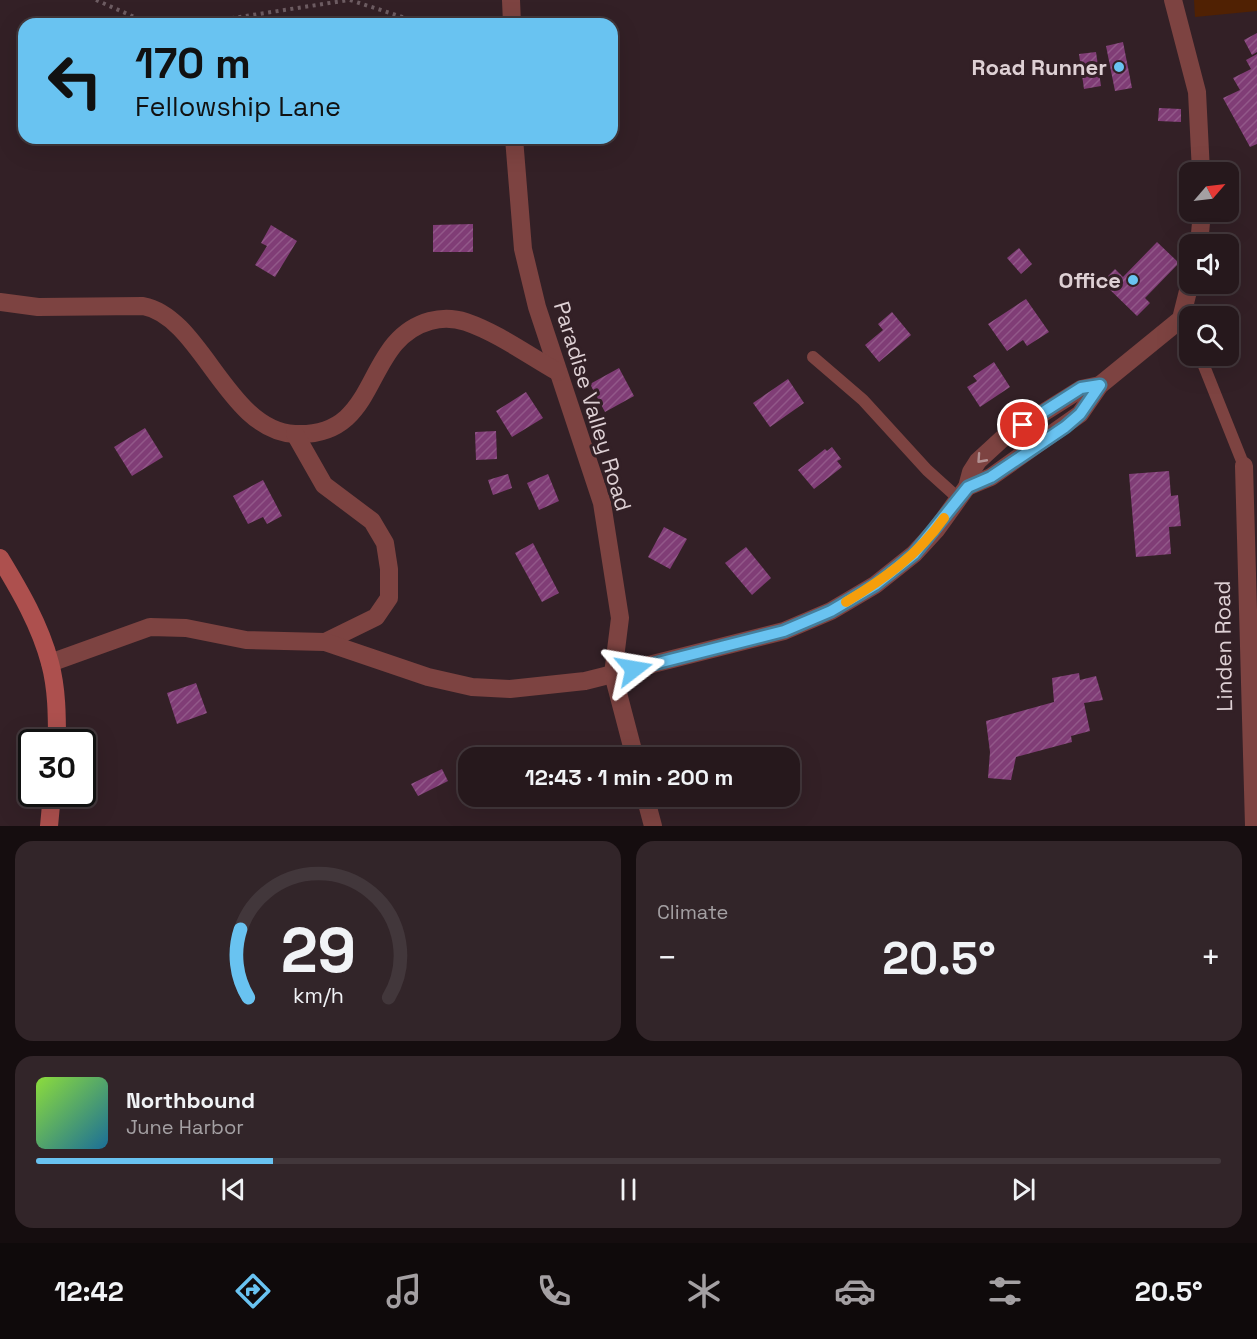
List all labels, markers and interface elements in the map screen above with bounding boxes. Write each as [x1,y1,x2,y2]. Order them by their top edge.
text: 170 m [135,37,251,90]
icon: left [36,42,114,120]
place label: Road Runner [972,53,1107,81]
marker: Road Runner [1112,60,1126,74]
text: Fellowship Lane [135,89,341,124]
north arrow [1179,162,1239,222]
map controls [1179,162,1239,366]
button: sound [1179,234,1239,294]
place label: Office [1059,266,1121,294]
marker: Office [1126,273,1140,287]
street label: Paradise Valley Road [548,298,638,514]
button: search [1179,306,1239,366]
pin [997,399,1048,450]
icon: arrive [1006,408,1039,441]
one-way arrow [977,453,988,463]
street label: Linden Road [1208,580,1238,712]
position arrow [602,637,666,701]
speed limit sign: 30 [18,729,96,807]
text: 12:43 · 1 min · 200 m [525,763,733,791]
text: Climate [657,899,728,925]
text: 29 [280,911,356,990]
text: 20.5° [882,930,996,987]
text: − [657,937,677,979]
text: + [1201,937,1221,979]
text: km/h [292,982,344,1009]
text: Northbound [126,1086,255,1114]
text: June Harbor [126,1114,244,1140]
icon: previous [217,1173,250,1206]
icon: pause [612,1173,645,1206]
icon: next [1007,1173,1040,1206]
icon: directions [232,1270,274,1312]
icon: music [383,1270,425,1312]
icon: phone [533,1270,575,1312]
icon: climate [683,1270,725,1312]
icon: car [834,1270,876,1312]
icon: filters [984,1270,1026,1312]
text: 12:42 [54,1274,124,1309]
text: 20.5° [1135,1274,1203,1309]

